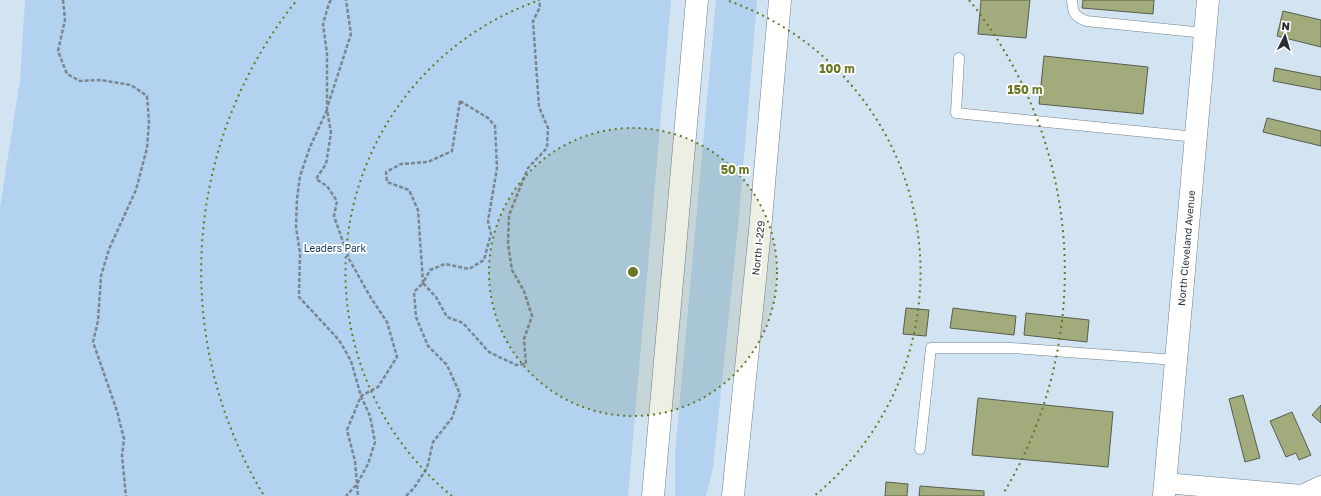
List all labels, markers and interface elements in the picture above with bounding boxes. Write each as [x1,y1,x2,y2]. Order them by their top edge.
north arrow [1265,16,1305,56]
text: N [1281,19,1291,32]
text: 100 m [819,61,855,76]
text: 150 m [1008,82,1042,97]
text: 50 m [721,162,749,177]
street label: North Cleveland Avenue [1175,189,1197,306]
street label: North I-229 [749,220,767,276]
park label: Leaders Park [304,242,367,254]
centre of rings [626,265,640,279]

